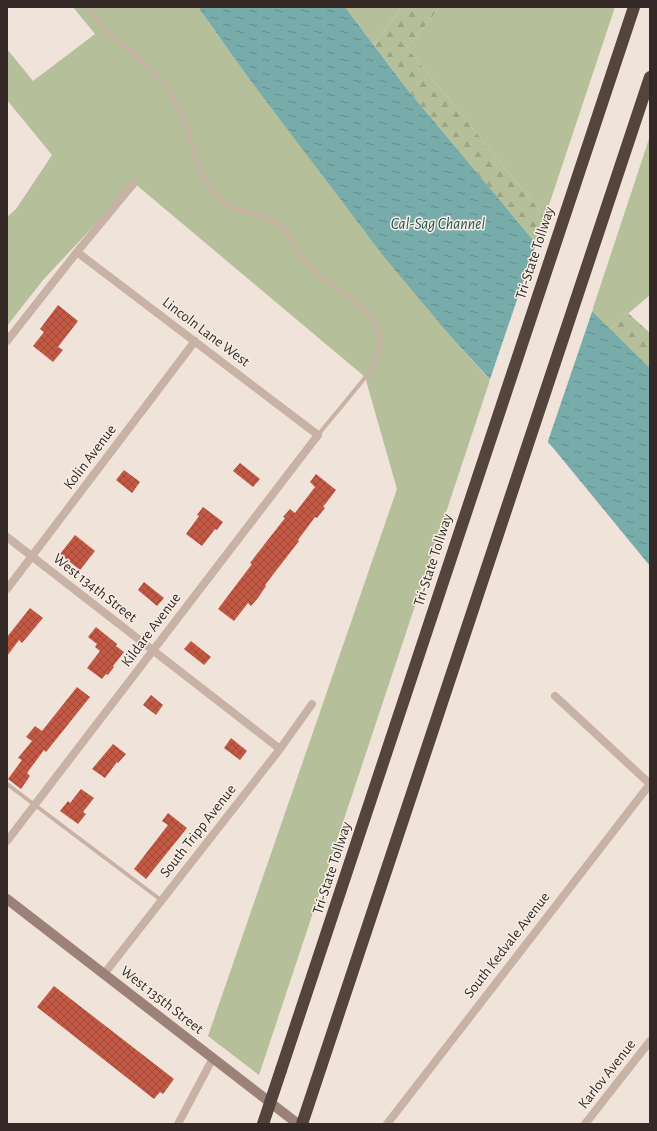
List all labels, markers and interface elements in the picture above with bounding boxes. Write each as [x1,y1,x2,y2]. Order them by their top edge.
street label: Tri-State Tollway [513,204,557,301]
water label: Cal-Sag Channel [391,216,485,232]
street label: Lincoln Lane West [160,294,253,370]
street label: Kolin Avenue [61,422,119,492]
street label: Tri-State Tollway [411,511,455,608]
street label: West 134th Street [50,551,140,625]
street label: Kildare Avenue [119,590,184,670]
street label: South Tripp Avenue [157,782,239,880]
street label: Tri-State Tollway [310,819,354,916]
street label: South Kedvale Avenue [461,889,553,1001]
street label: West 135th Street [118,963,206,1037]
street label: Karlov Avenue [576,1037,639,1111]

